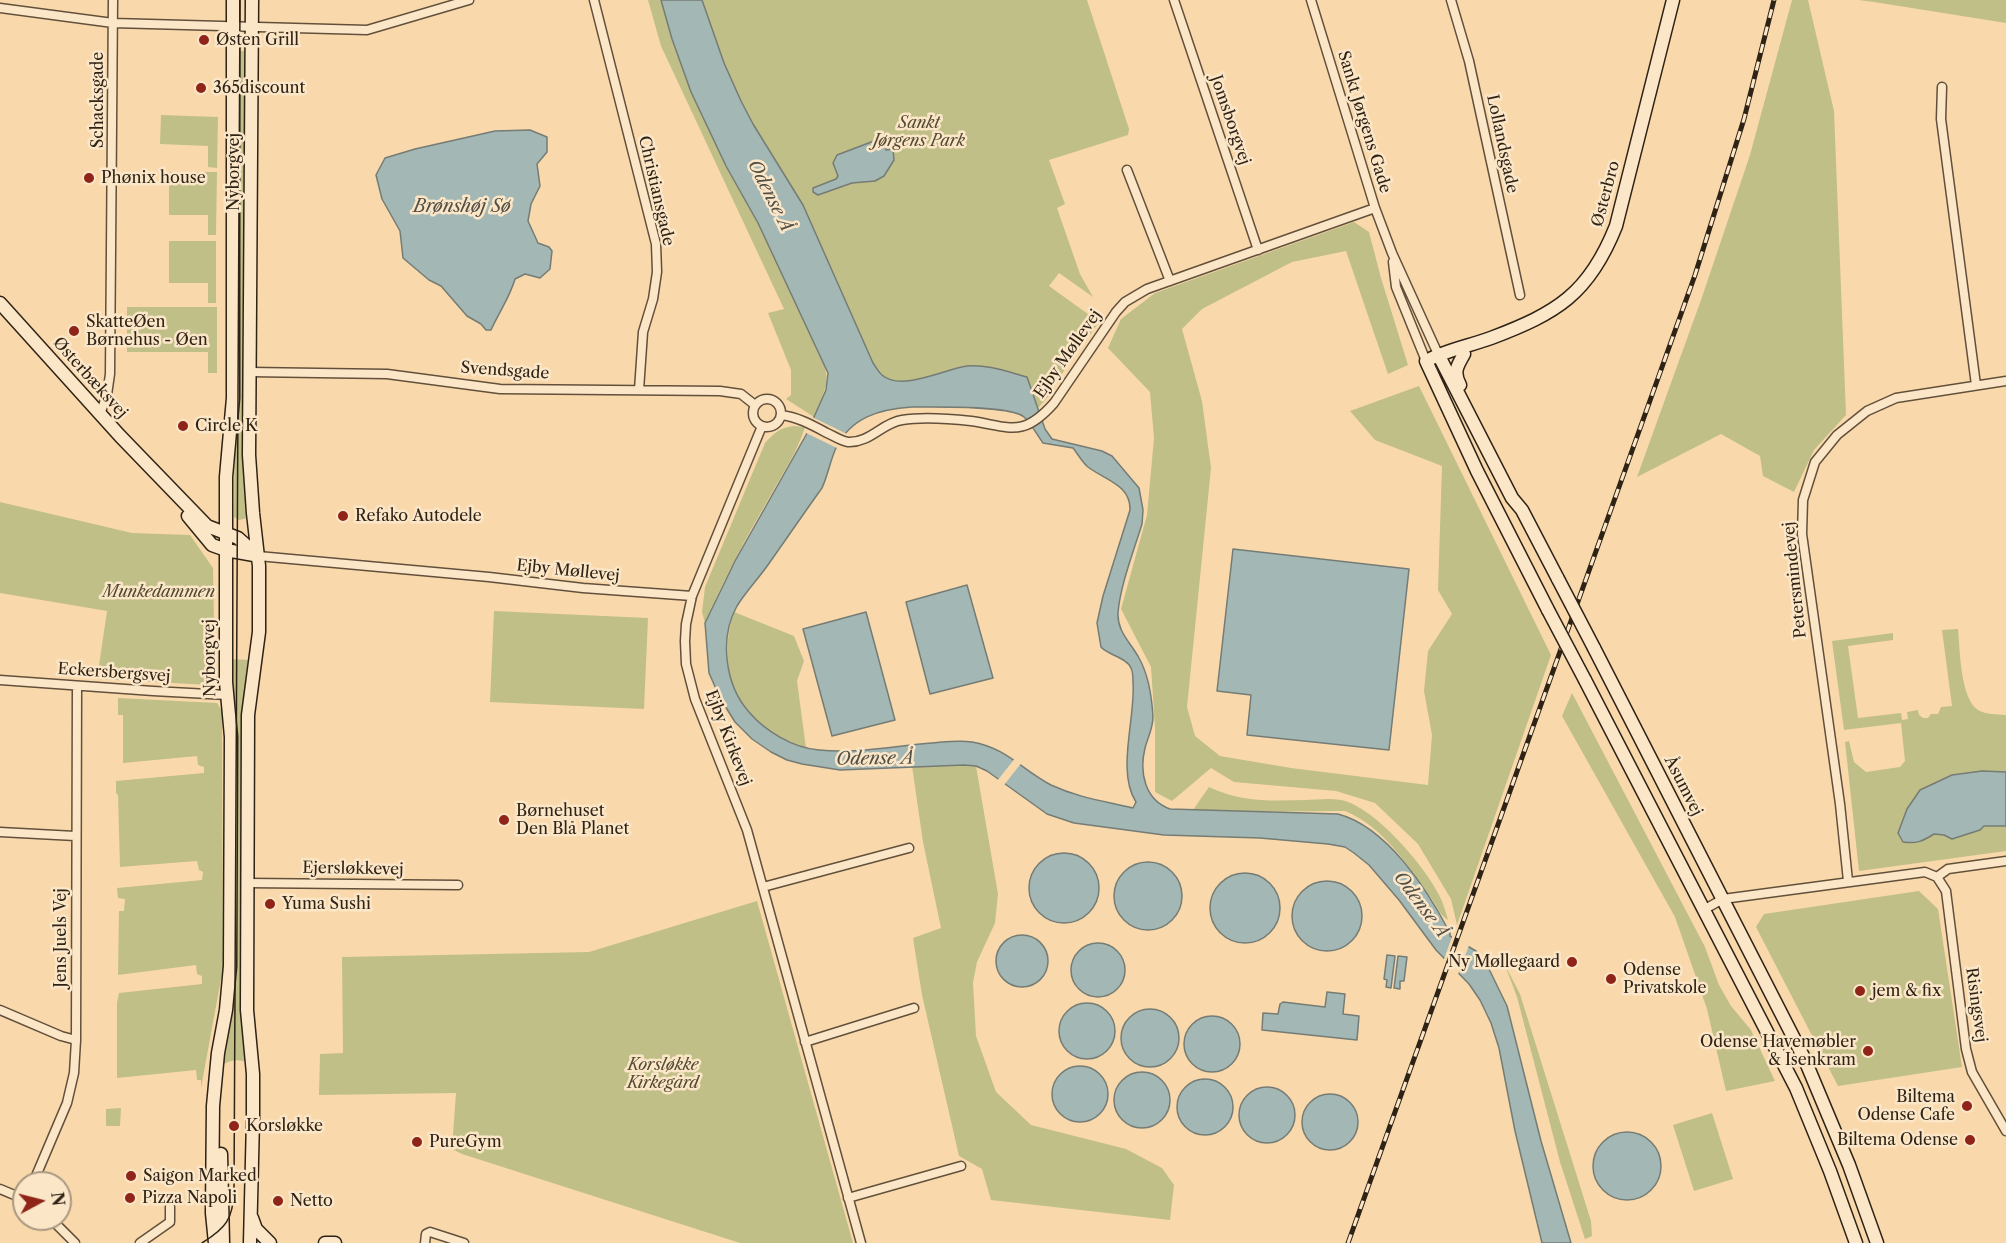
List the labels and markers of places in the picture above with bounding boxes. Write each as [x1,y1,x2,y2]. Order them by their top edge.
place label: Østen Grill [216,30,299,50]
marker: Østen Grill [197,33,211,47]
place label: 365discount [213,78,305,98]
marker: 365discount [194,81,208,95]
place label: Phønix house [101,168,206,188]
marker: Phønix house [82,171,96,185]
place label: SkatteØen Børnehus - Øen [86,312,208,350]
marker: SkatteØen Børnehus - Øen [67,324,81,338]
place label: Circle K [195,416,258,436]
marker: Circle K [176,419,190,433]
place label: Refako Autodele [355,506,482,526]
marker: Refako Autodele [336,509,350,523]
place label: Børnehuset Den Blå Planet [516,801,629,839]
marker: Børnehuset Den Blå Planet [497,813,511,827]
place label: Yuma Sushi [282,894,371,914]
marker: Yuma Sushi [263,897,277,911]
place label: Ny Møllegaard [1448,952,1560,972]
marker: Ny Møllegaard [1565,955,1579,969]
place label: Odense Privatskole [1623,960,1706,998]
marker: Odense Privatskole [1604,972,1618,986]
place label: jem & fix [1872,981,1941,1001]
marker: jem & fix [1853,984,1867,998]
place label: Odense Havemøbler & Isenkram [1700,1032,1856,1070]
marker: Odense Havemøbler & Isenkram [1861,1044,1875,1058]
place label: Biltema Odense Cafe [1858,1087,1955,1125]
marker: Biltema Odense Cafe [1960,1099,1974,1113]
place label: Korsløkke [246,1116,323,1136]
marker: Korsløkke [227,1119,241,1133]
place label: Biltema Odense [1837,1130,1958,1150]
place label: PureGym [429,1132,502,1152]
marker: Biltema Odense [1963,1133,1977,1147]
marker: PureGym [410,1135,424,1149]
place label: Saigon Marked [143,1166,257,1186]
marker: Saigon Marked [124,1169,138,1183]
place label: Pizza Napoli [142,1188,237,1208]
marker: Pizza Napoli [123,1191,137,1205]
place label: Netto [290,1191,333,1211]
marker: Netto [271,1194,285,1208]

